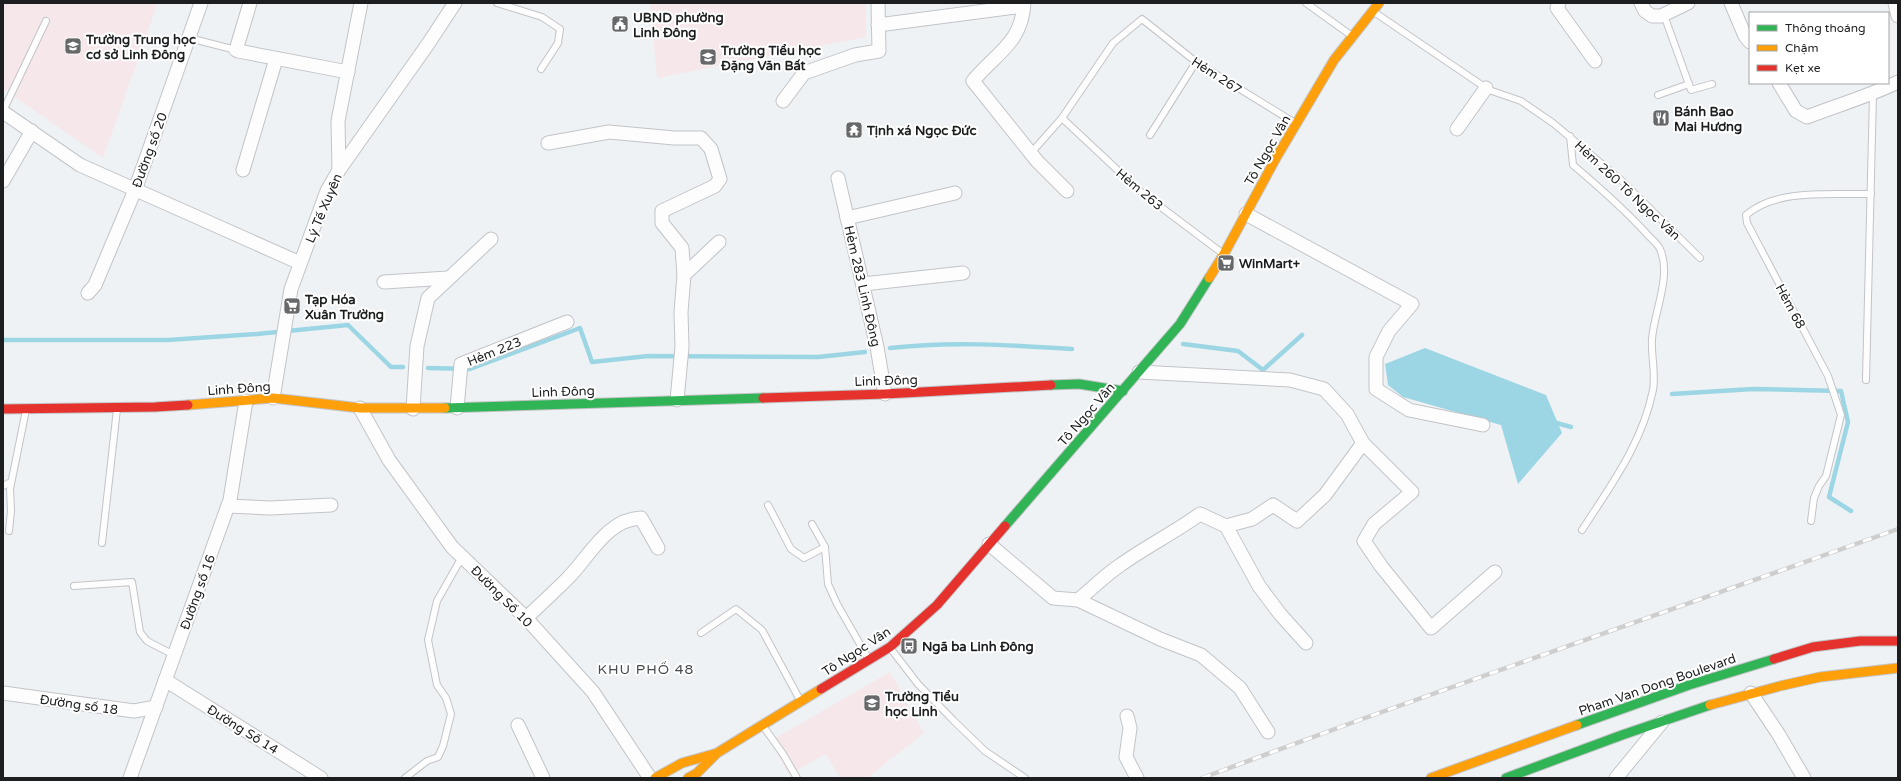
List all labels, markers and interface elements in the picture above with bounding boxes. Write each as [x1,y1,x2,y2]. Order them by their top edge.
place label: UBND phường Linh Đông [633,10,724,41]
legend [1749,12,1889,84]
public building icon: UBND phường Linh Đông [610,14,630,34]
text: Thông thoáng [1785,21,1866,35]
place label: Trường Trung học cơ sở Linh Đông [85,32,196,63]
school or university icon: Trường Trung học cơ sở Linh Đông [63,36,83,56]
text: Chậm [1785,41,1818,55]
place label: Trường Tiểu học Đặng Văn Bất [720,43,821,74]
school or university icon: Trường Tiểu học Đặng Văn Bất [698,47,718,67]
street label: Hẻm 267 [1188,54,1245,98]
text: Kẹt xe [1785,61,1821,75]
place label: Bánh Bao Mai Hương [1674,104,1742,135]
restaurant icon: Bánh Bao Mai Hương [1651,108,1671,128]
street label: Đường số 20 [129,110,171,190]
street label: Tô Ngọc Vân [1241,112,1294,189]
temple icon: Tịnh xá Ngọc Đức [844,120,864,140]
place label: Tịnh xá Ngọc Đức [866,123,976,139]
street label: Hẻm 260 Tô Ngọc Vân [1571,138,1684,244]
street label: Hẻm 263 [1112,165,1166,214]
street label: Lý Tế Xuyên [302,171,346,246]
street label: Hẻm 283 Linh Đông [840,224,884,348]
supermarket icon: WinMart+ [1216,253,1236,273]
place label: WinMart+ [1239,256,1301,272]
street label: Hẻm 68 [1772,281,1809,332]
place label: Tạp Hóa Xuân Trường [304,292,384,323]
supermarket icon: Tạp Hóa Xuân Trường [282,296,302,316]
street label: Hẻm 223 [465,334,524,370]
street label: Linh Đông [854,372,918,390]
street label: Linh Đông [207,379,271,399]
street label: Tô Ngọc Vân [1055,380,1119,450]
street label: Linh Đông [531,383,595,401]
street label: Đường số 16 [177,552,219,632]
street label: Đường Số 10 [467,562,536,631]
street label: Tô Ngọc Vân [819,624,894,680]
bus stop icon: Ngã ba Linh Đông [899,636,919,656]
place label: Ngã ba Linh Đông [922,639,1034,655]
street label: Pham Van Dong Boulevard [1577,650,1738,719]
district label: KHU PHỐ 48 [598,661,694,678]
place label: Trường Tiểu học Linh [884,689,959,720]
street label: Đường số 18 [39,692,119,718]
school or university icon: Trường Tiểu học Linh [862,693,882,713]
street label: Đường Số 14 [204,702,281,758]

